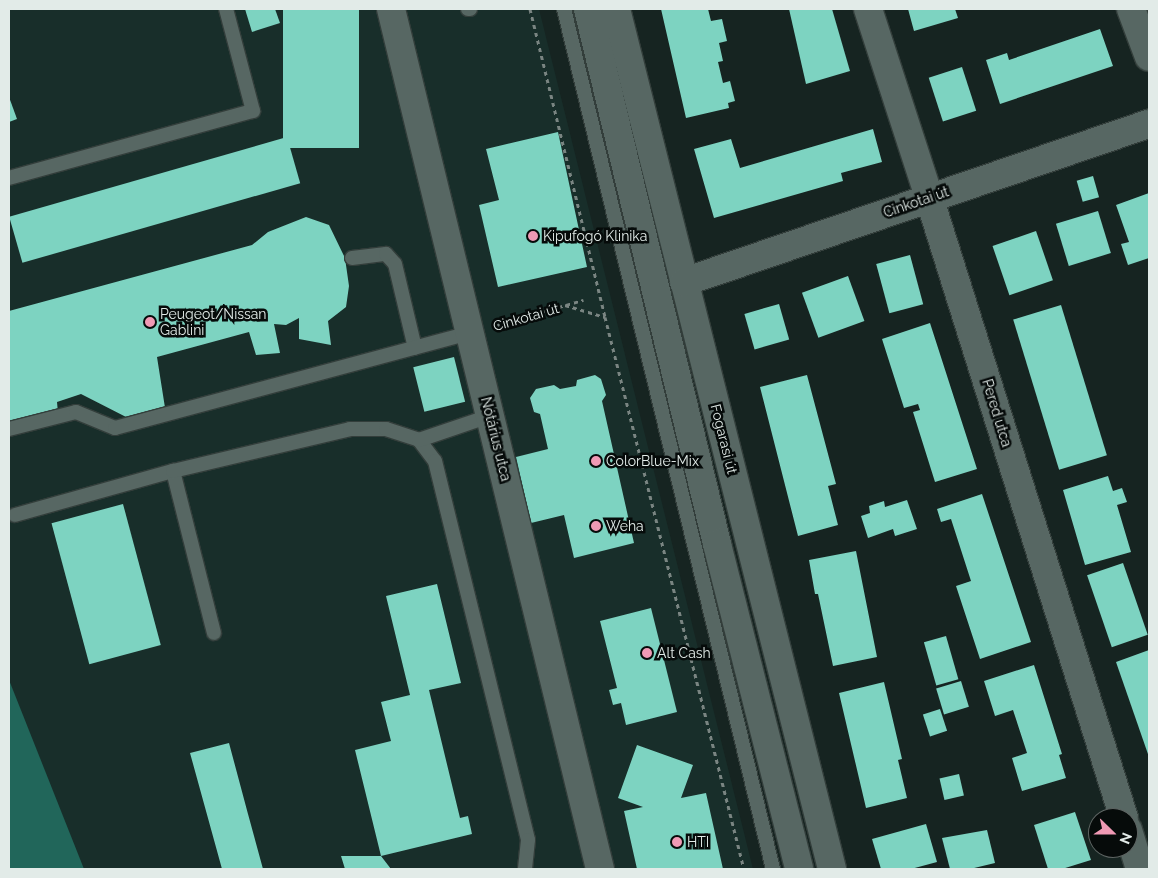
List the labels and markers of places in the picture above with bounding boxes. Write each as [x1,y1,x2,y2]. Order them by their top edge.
place label: Kipufogó Klinika [543,228,647,244]
marker: Kipufogó Klinika [527,230,539,242]
place label: Peugeot/Nissan Gablini [160,306,267,338]
marker: Peugeot/Nissan Gablini [144,316,156,328]
place label: ColorBlue-Mix [606,453,699,469]
marker: ColorBlue-Mix [590,455,602,467]
place label: Weha [606,518,644,534]
marker: Weha [590,520,602,532]
place label: Alt Cash [657,645,711,661]
marker: Alt Cash [641,647,653,659]
place label: HTI [687,834,709,850]
marker: HTI [671,836,683,848]

